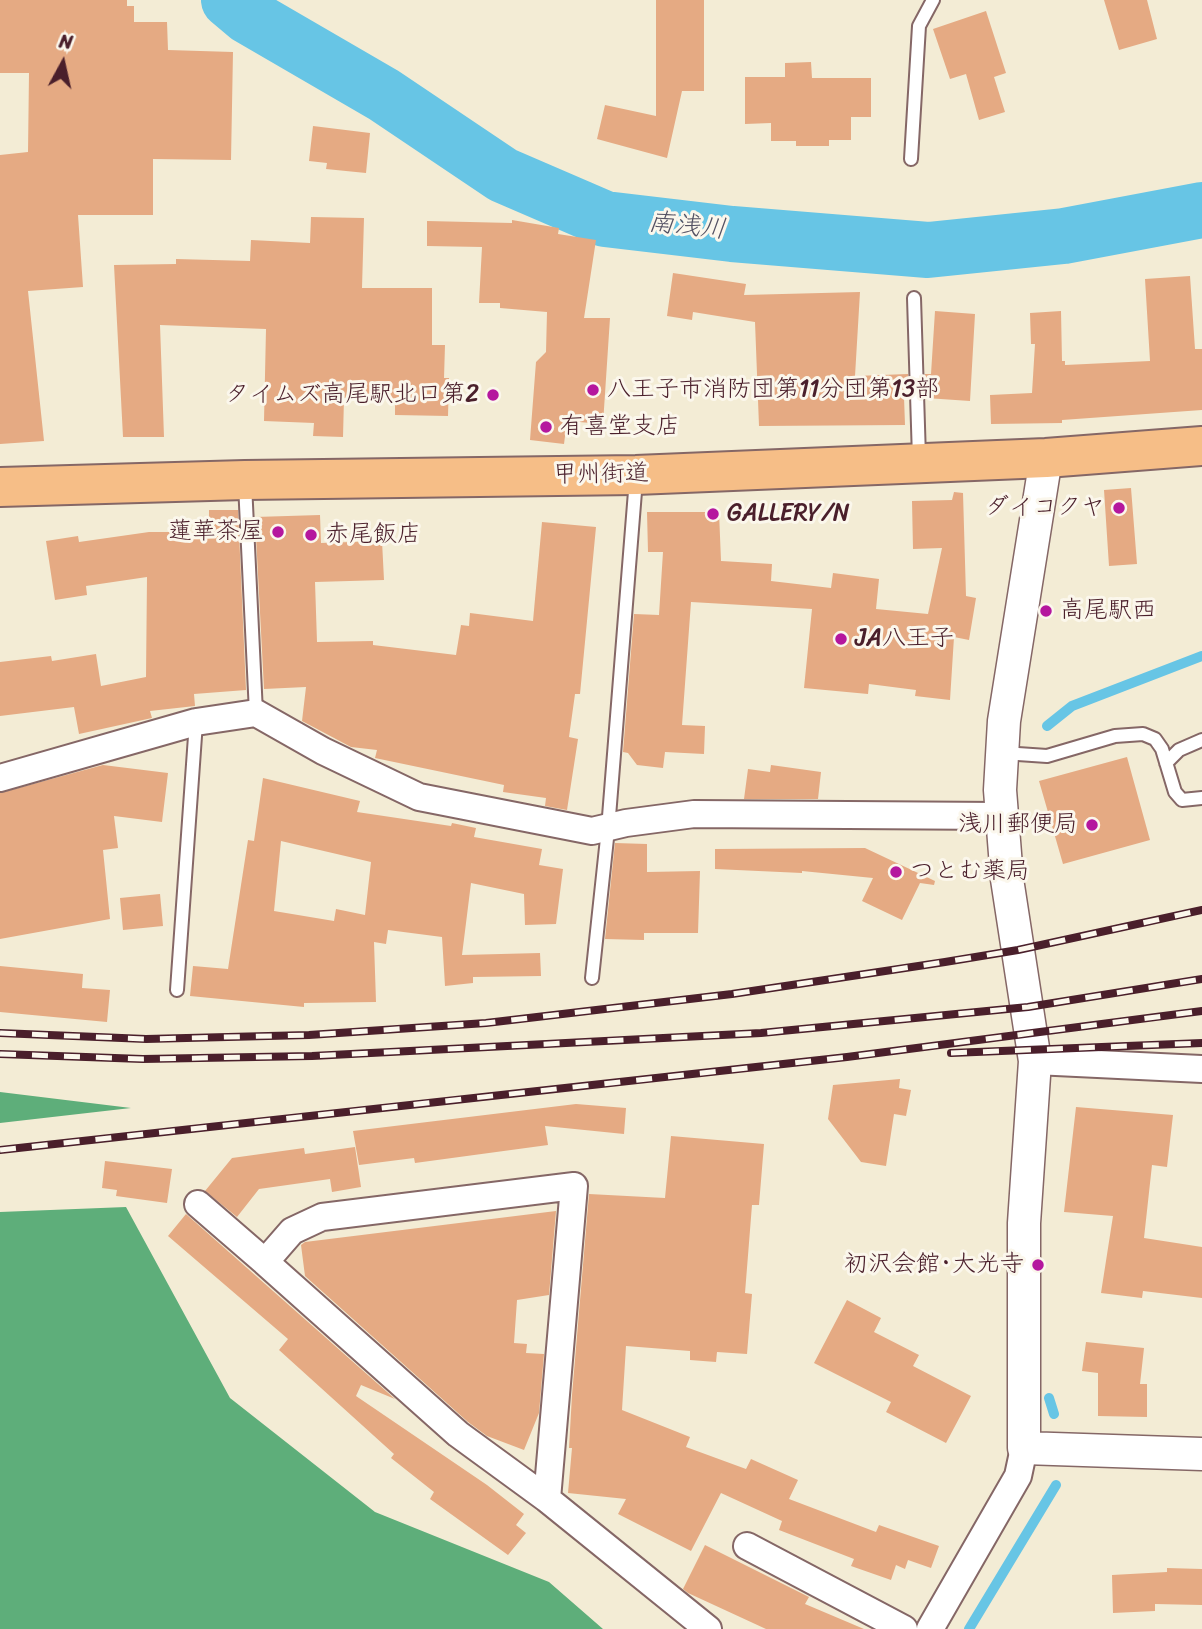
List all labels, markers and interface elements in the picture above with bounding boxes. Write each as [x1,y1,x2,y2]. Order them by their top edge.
text: N [57,24,75,59]
north arrow [28,28,98,98]
water label: 南浅川 [647,207,727,247]
place label: 八王子市消防団第11分団第13部 [607,376,939,404]
place label: タイムズ高尾駅北口第2 [225,381,479,409]
marker: 八王子市消防団第11分団第13部 [585,382,601,398]
marker: タイムズ高尾駅北口第2 [485,387,501,403]
place label: 有喜堂支店 [560,413,680,441]
marker: 有喜堂支店 [538,419,554,435]
street label: 甲州街道 [553,460,649,490]
place label: ダイコクヤ [985,494,1105,522]
place label: GALLERY/N [727,500,850,528]
marker: ダイコクヤ [1111,500,1127,516]
marker: GALLERY/N [705,506,721,522]
place label: 蓮華茶屋 [168,518,264,546]
place label: 赤尾飯店 [325,521,421,549]
marker: 蓮華茶屋 [270,524,286,540]
marker: 赤尾飯店 [303,527,319,543]
place label: 高尾駅西 [1060,597,1156,625]
marker: 高尾駅西 [1038,603,1054,619]
place label: JA八王子 [855,625,954,653]
marker: JA八王子 [833,631,849,647]
place label: 浅川郵便局 [958,811,1078,839]
marker: 浅川郵便局 [1084,817,1100,833]
place label: つとむ薬局 [910,858,1030,886]
marker: つとむ薬局 [888,864,904,880]
place label: 初沢会館･大光寺 [844,1251,1024,1279]
marker: 初沢会館･大光寺 [1030,1257,1046,1273]

